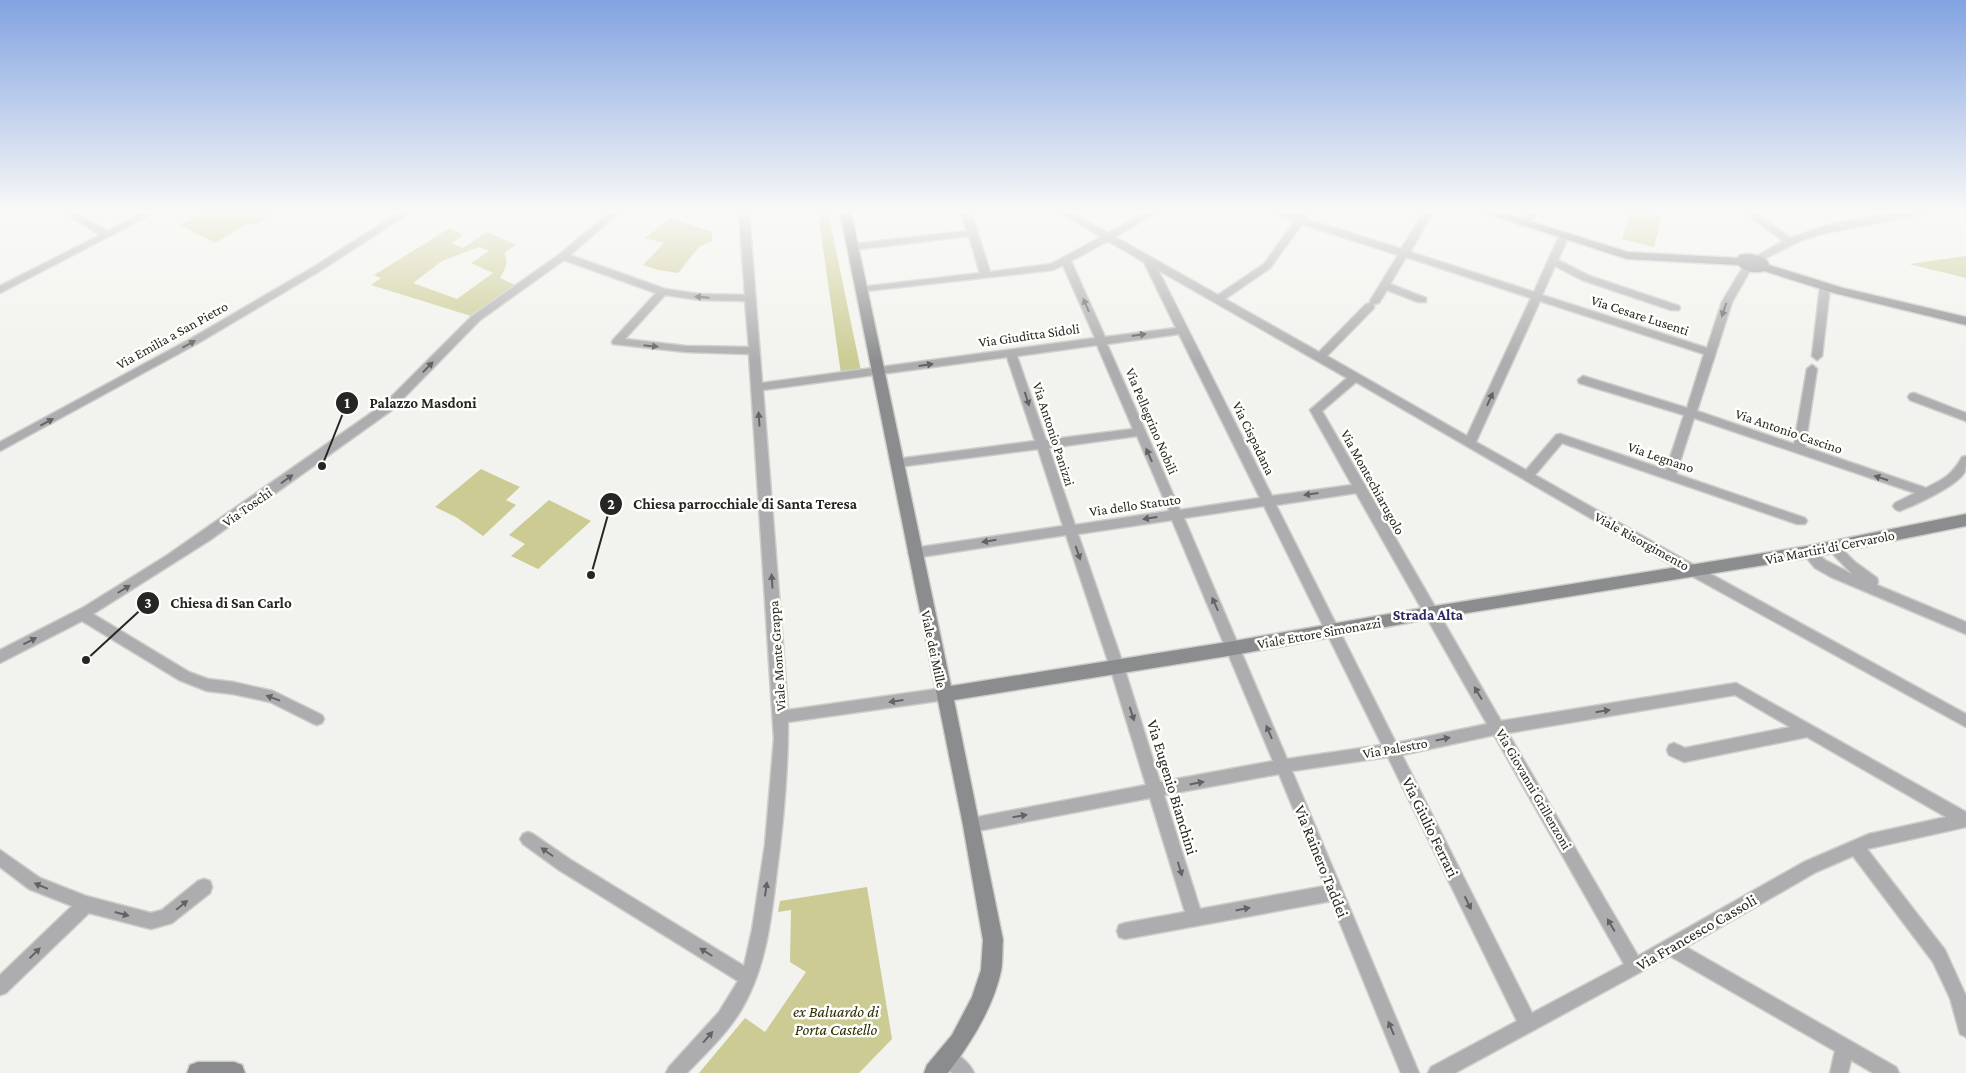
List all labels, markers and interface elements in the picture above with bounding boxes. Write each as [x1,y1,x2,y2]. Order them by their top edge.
street label: Via Cesare Lusenti [1589,292,1691,338]
one-way arrow [693,293,709,301]
street label: Via Emilia a San Pietro [114,298,231,372]
one-way arrow [1082,298,1090,312]
one-way arrow [1720,303,1728,318]
street label: Via Giuditta Sidoli [978,320,1081,350]
one-way arrow [1132,331,1148,339]
one-way arrow [182,340,197,348]
one-way arrow [644,342,660,350]
one-way arrow [919,360,935,368]
one-way arrow [422,362,434,374]
street label: Via Pellegrino Nobili [1122,366,1182,477]
street label: Via Antonio Panizzi [1030,380,1078,488]
callout: Palazzo Masdoni [334,388,486,418]
one-way arrow [1023,392,1031,407]
one-way arrow [1486,392,1494,406]
text: 1 [344,395,350,411]
text: Palazzo Masdoni [370,395,477,411]
street label: Via Cispadana [1229,399,1279,478]
street label: Via Antonio Cascino [1733,405,1845,457]
one-way arrow [755,411,763,427]
one-way arrow [40,418,54,426]
street label: Via Montechiarugolo [1338,427,1408,537]
street label: Via Legnano [1626,438,1696,476]
one-way arrow [1145,448,1153,462]
one-way arrow [280,474,294,484]
one-way arrow [1874,474,1889,482]
street label: Via Toschi [219,484,275,530]
callout: Chiesa parrocchiale di Santa Teresa [598,489,867,519]
street label: Via dello Statuto [1088,491,1182,519]
one-way arrow [1302,491,1318,499]
text: 2 [607,496,615,512]
text: Chiesa parrocchiale di Santa Teresa [633,496,858,512]
street label: Viale Risorgimento [1592,508,1692,574]
one-way arrow [1142,514,1158,522]
street label: Via Martiri di Cervarolo [1764,527,1896,567]
one-way arrow [981,538,997,546]
one-way arrow [1075,546,1082,561]
one-way arrow [767,573,775,589]
one-way arrow [117,584,130,594]
callout: Chiesa di San Carlo [135,588,302,618]
text: 3 [144,595,152,611]
text: Chiesa di San Carlo [170,595,292,611]
one-way arrow [1210,597,1218,611]
street label: Viale Monte Grappa [765,600,789,712]
district label: Strada Alta [1393,607,1464,623]
street label: Viale dei Mille [918,609,950,689]
street label: Viale Ettore Simonazzi [1256,614,1382,652]
one-way arrow [23,637,37,645]
one-way arrow [1473,686,1482,699]
one-way arrow [265,694,280,702]
one-way arrow [887,697,903,705]
one-way arrow [1129,706,1136,721]
one-way arrow [1595,706,1611,714]
street label: Via Eugenio Bianchini [1143,718,1201,857]
one-way arrow [1265,724,1273,739]
street label: Via Giovanni Grillenzoni [1493,726,1575,852]
street label: Via Palestro [1361,734,1429,762]
one-way arrow [1435,735,1450,743]
street label: Via Giulio Ferrari [1399,775,1462,880]
one-way arrow [1189,779,1205,787]
street label: Via Rainero Taddei [1291,803,1352,920]
one-way arrow [1012,812,1028,820]
one-way arrow [540,847,554,857]
one-way arrow [1177,861,1185,876]
one-way arrow [762,881,770,897]
one-way arrow [34,882,48,890]
street label: Via Francesco Cassoli [1633,891,1759,974]
one-way arrow [1464,896,1472,910]
one-way arrow [175,900,188,911]
one-way arrow [1236,905,1251,913]
one-way arrow [114,910,129,918]
one-way arrow [1607,917,1615,932]
one-way arrow [29,947,41,959]
one-way arrow [700,948,713,957]
park label: ex Baluardo di Porta Castello [793,1003,880,1038]
one-way arrow [1387,1021,1395,1035]
one-way arrow [702,1031,714,1043]

